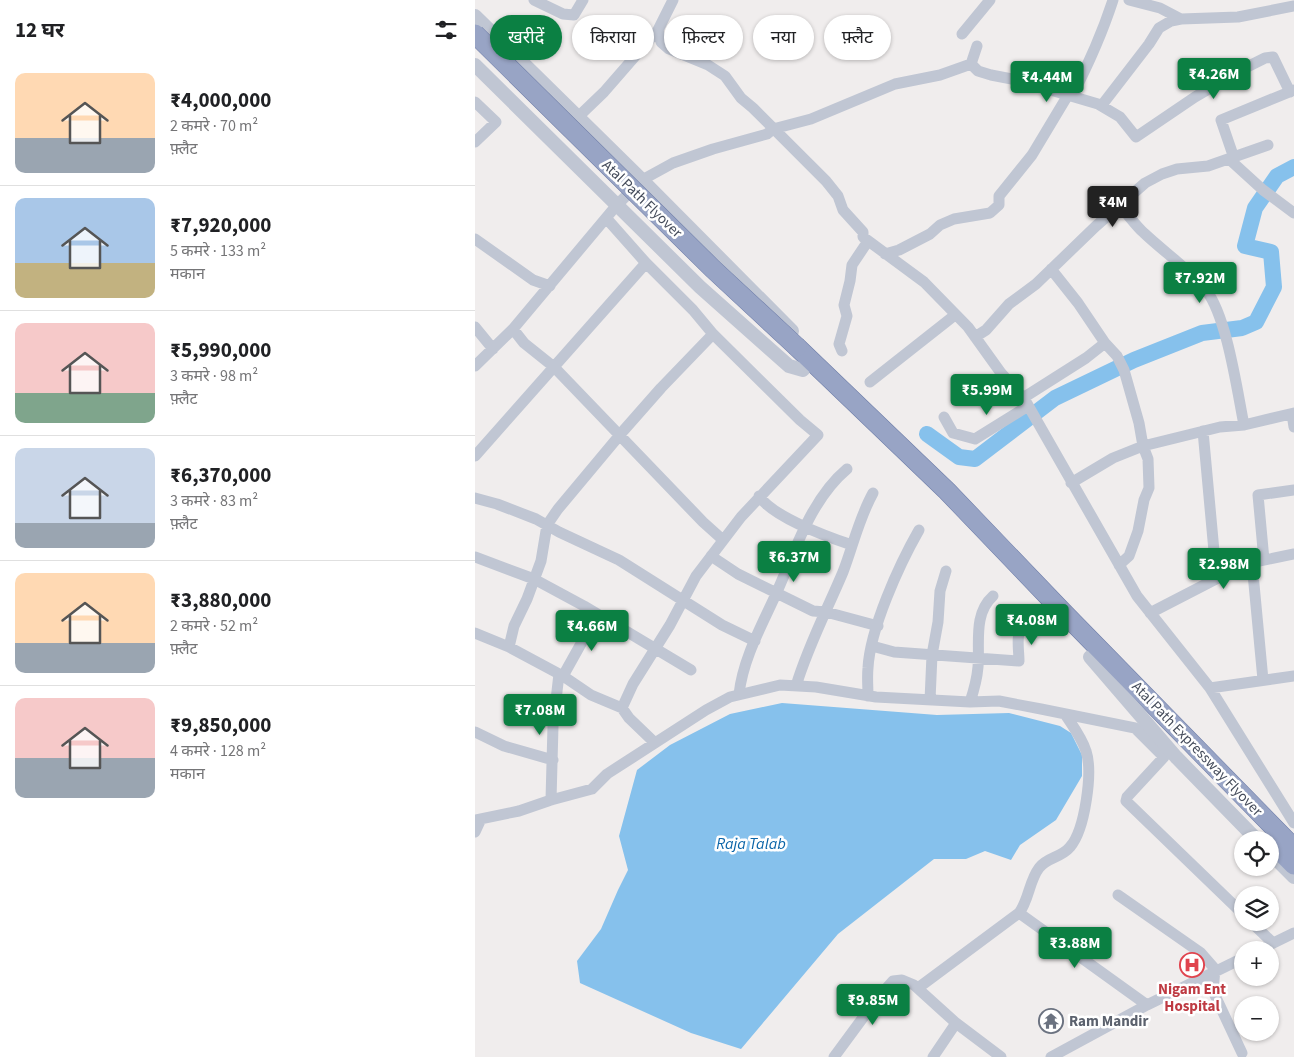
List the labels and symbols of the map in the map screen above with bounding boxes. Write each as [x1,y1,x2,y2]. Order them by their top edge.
pin: ₹4.26M [1173,58,1255,100]
pin: ₹4.44M [1006,61,1088,103]
street label: Atal Path Flyover [597,155,687,243]
pin: ₹4M [1089,186,1137,228]
pin: ₹7.92M [1159,262,1241,304]
pin: ₹5.99M [946,374,1028,416]
pin: ₹6.37M [753,540,835,583]
pin: ₹2.98M [1183,548,1265,590]
pin: ₹4.08M [991,604,1073,646]
pin: ₹4.66M [551,610,633,652]
street label: Atal Path Expressway Flyover [1127,677,1268,822]
pin: ₹7.08M [499,694,581,736]
water label: Raja Talab [716,833,786,855]
pin: ₹3.88M [1034,926,1116,969]
hospital icon: Nigam Ent Hospital [1179,952,1205,978]
place label: Nigam Ent Hospital [1158,979,1226,1017]
pin: ₹9.85M [832,984,914,1026]
temple icon: Ram Mandir [1038,1008,1064,1034]
place label: Ram Mandir [1069,1011,1148,1032]

